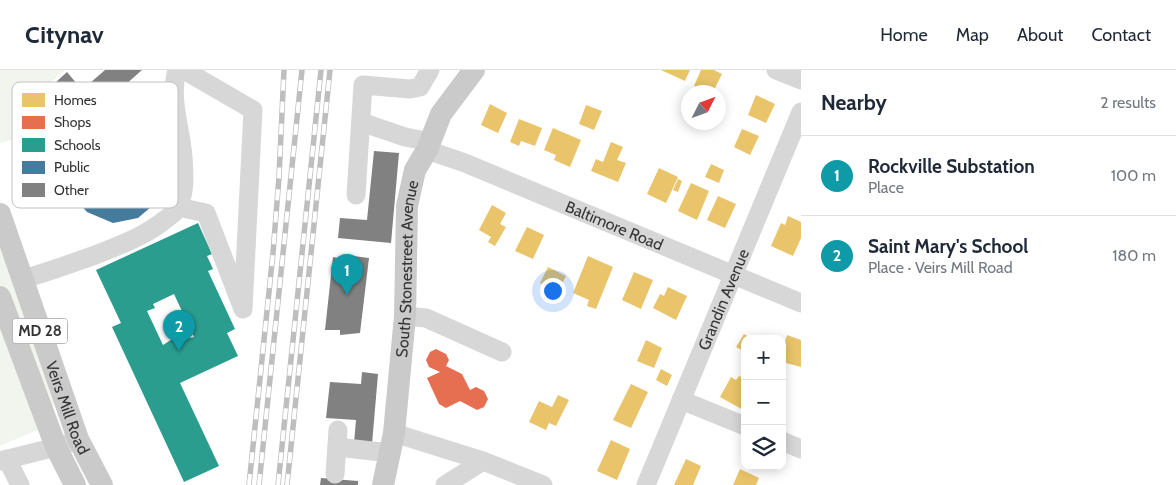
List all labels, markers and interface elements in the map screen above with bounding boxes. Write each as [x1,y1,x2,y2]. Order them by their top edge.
text: Citynav [25,20,104,49]
text: Home [880,24,928,46]
text: Map [956,24,989,46]
text: About [1017,24,1063,46]
text: Contact [1091,24,1151,46]
legend [12,82,178,208]
north arrow [681,85,726,130]
text: Nearby [821,90,887,115]
text: Homes [54,91,97,109]
text: 2 results [1100,93,1156,112]
text: Shops [54,113,91,131]
text: Schools [54,136,101,154]
text: Rockville Substation [868,155,1035,178]
text: Public [54,158,90,176]
text: 1 [834,166,840,185]
text: 100 m [1111,166,1156,185]
street label: South Stonestreet Avenue [392,178,422,358]
text: Place [868,178,904,197]
text: Other [54,181,89,199]
street label: Baltimore Road [563,197,666,254]
text: Saint Mary's School [868,235,1028,258]
street label: Grandin Avenue [694,246,753,353]
text: 2 [833,246,841,265]
text: 180 m [1112,246,1156,265]
pin: 1 [331,254,363,295]
text: Place · Veirs Mill Road [868,258,1013,277]
your location [540,278,566,304]
pin: 2 [163,310,195,351]
road number: MD 28 [12,318,68,344]
map controls [741,335,786,470]
button: + [741,335,786,380]
street label: Veirs Mill Road [42,358,93,458]
button: − [741,380,786,425]
button: layers [741,425,786,470]

